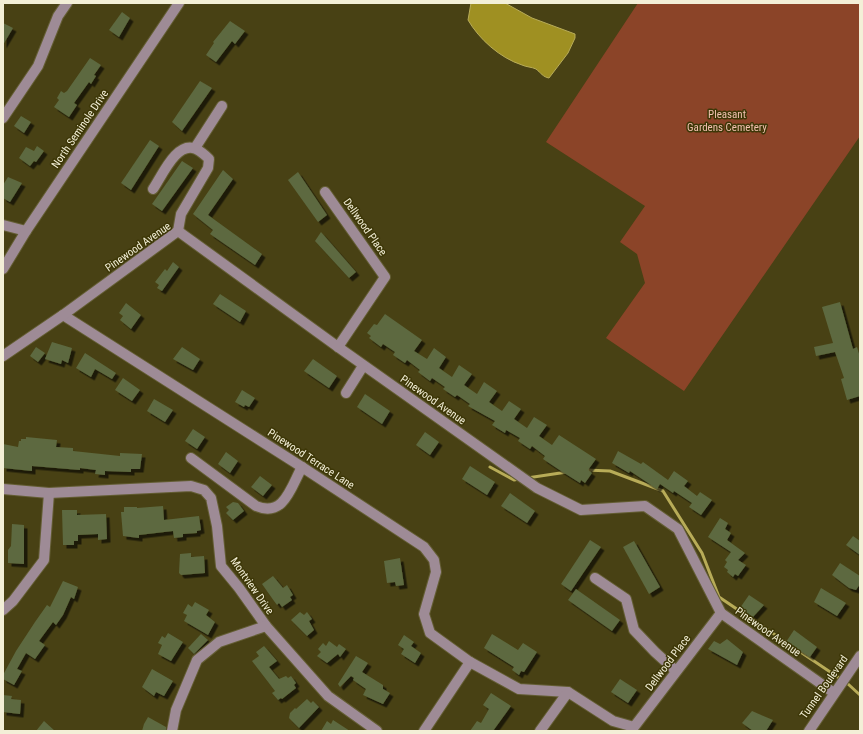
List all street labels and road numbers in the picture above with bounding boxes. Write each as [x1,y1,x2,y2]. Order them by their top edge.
street label: North Seminole Drive [49,87,111,171]
street label: Dellwood Place [341,196,389,258]
street label: Pinewood Avenue [103,220,173,274]
street label: Pinewood Avenue [398,373,468,427]
street label: Pinewood Terrace Lane [265,426,357,492]
street label: Montview Drive [228,555,276,617]
street label: Pinewood Avenue [733,605,803,659]
street label: Dellwood Place [643,632,693,694]
street label: Tunnel Boulevard [797,653,851,721]

